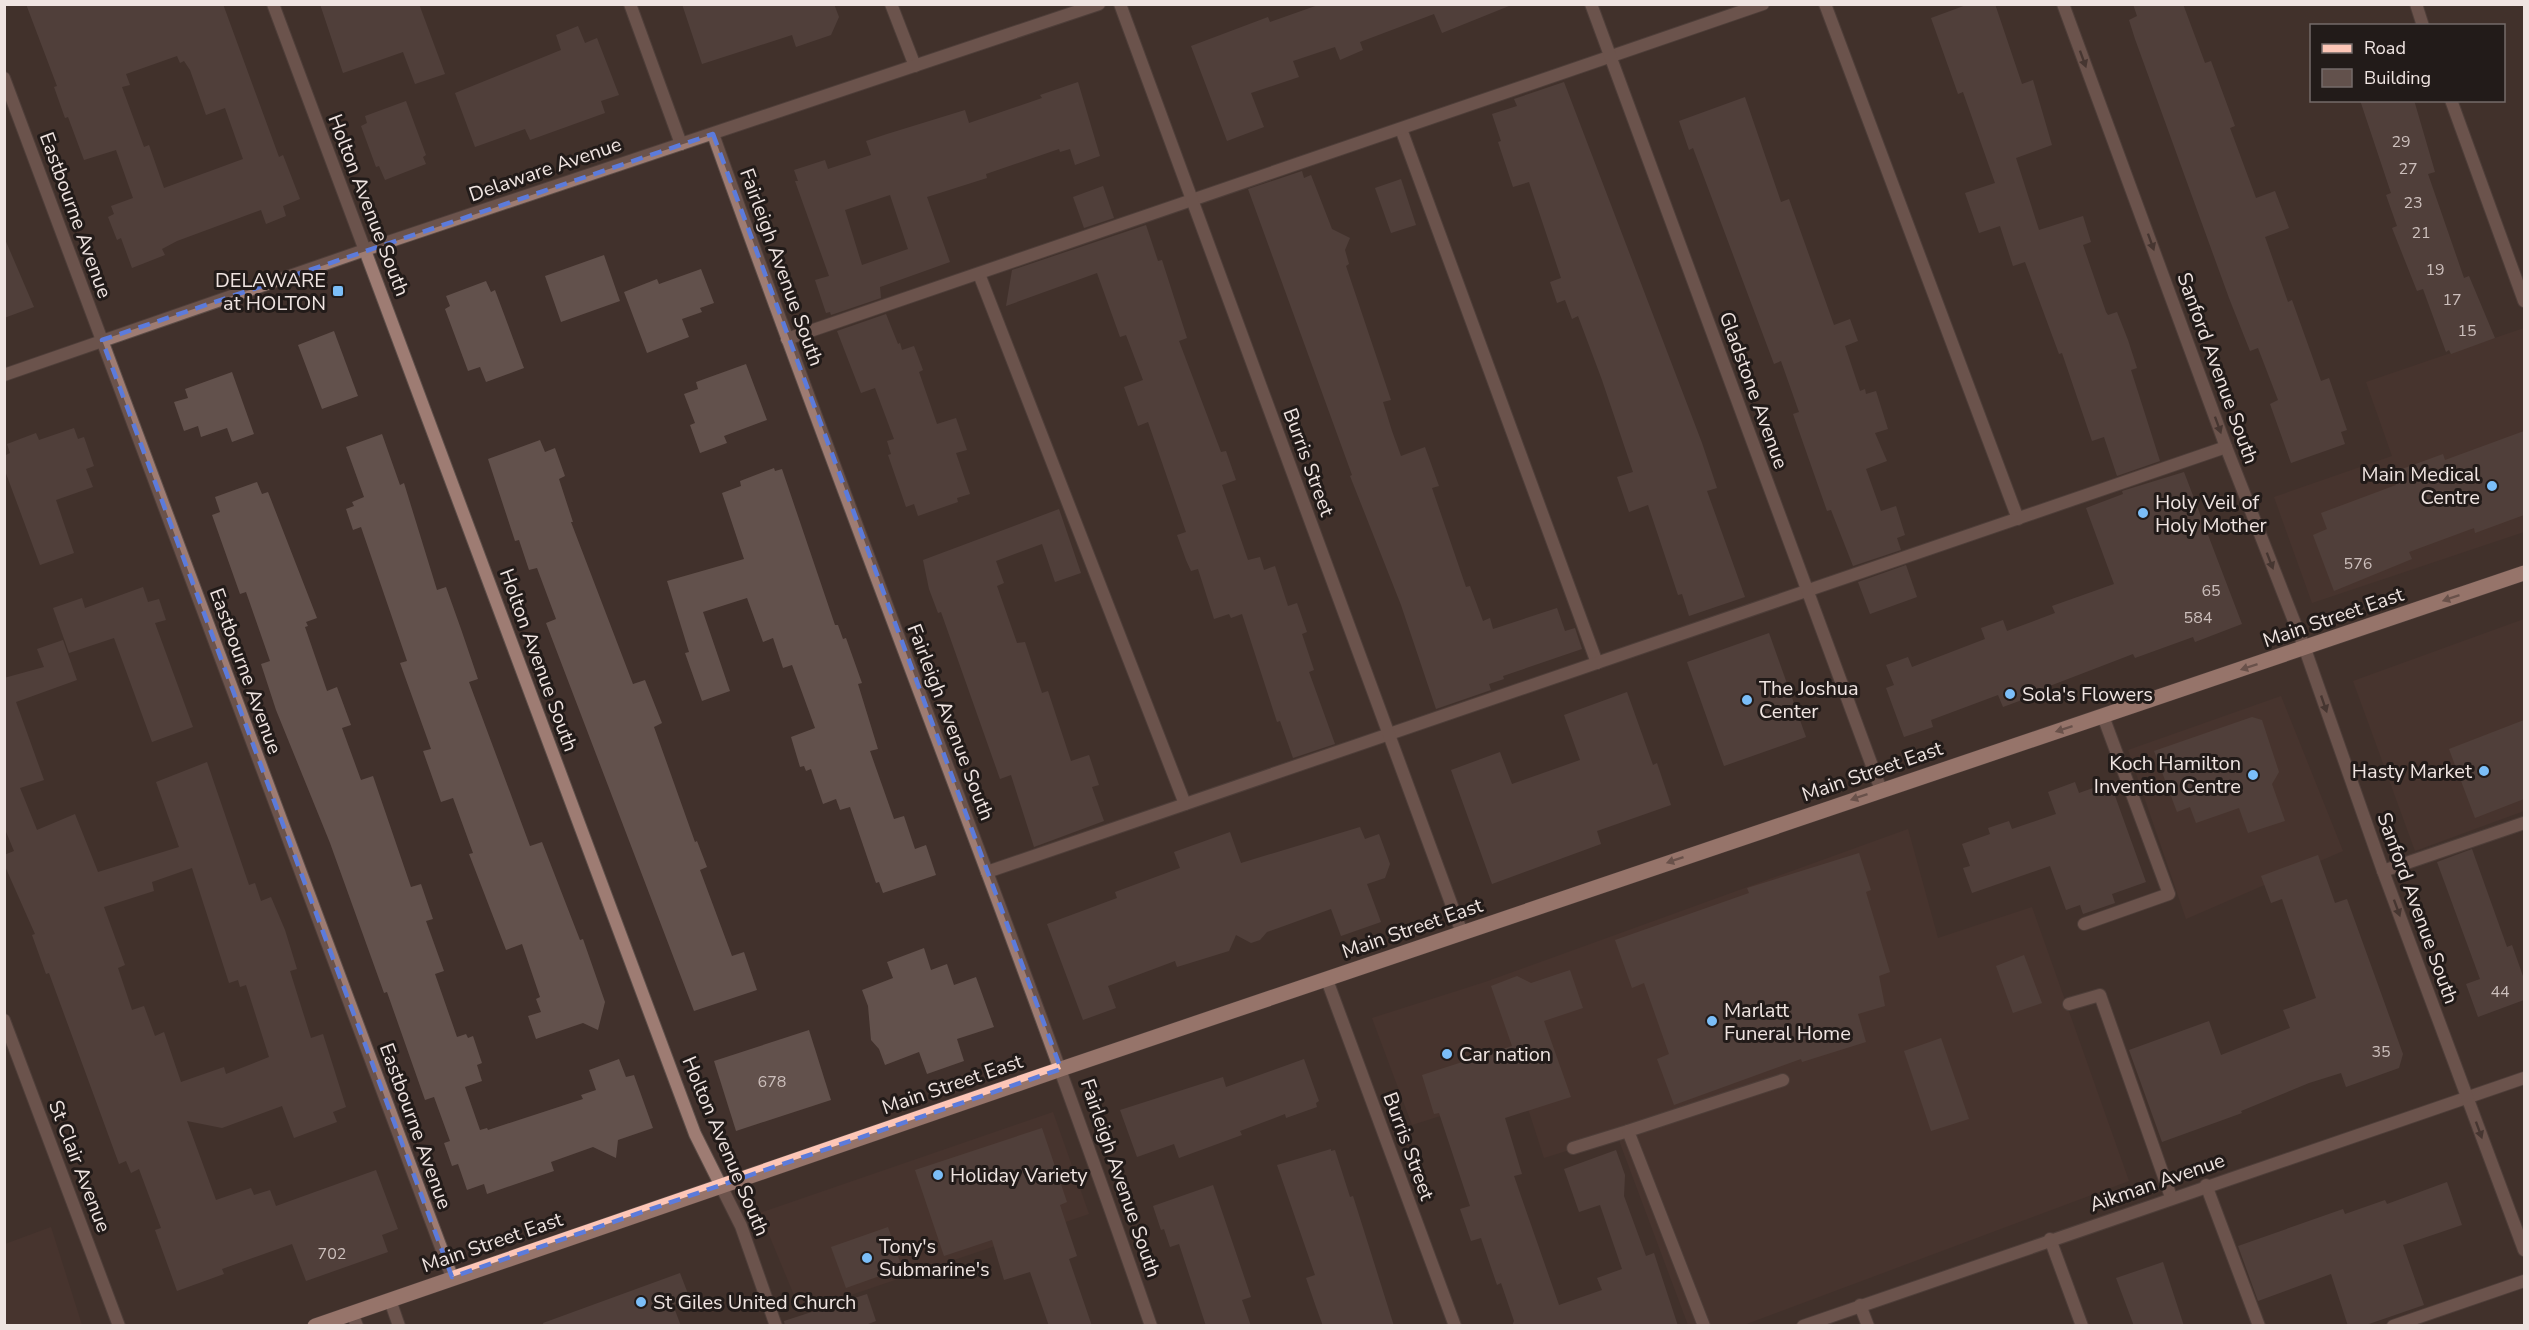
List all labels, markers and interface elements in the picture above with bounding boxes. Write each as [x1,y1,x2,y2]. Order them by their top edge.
legend [2310,24,2505,102]
text: Road [2364,36,2406,60]
one-way arrow [2079,51,2089,69]
text: Building [2364,66,2431,90]
street label: Holton Avenue South [321,110,416,300]
street label: Eastbourne Avenue [33,128,118,302]
street label: Delaware Avenue [465,131,625,208]
house number: 29 [2391,131,2411,153]
house number: 27 [2398,158,2418,180]
street label: Fairleigh Avenue South [733,165,830,370]
house number: 23 [2403,192,2423,214]
house number: 21 [2411,222,2431,244]
one-way arrow [2146,234,2156,252]
house number: 19 [2425,259,2445,281]
place label: DELAWARE at HOLTON [215,267,326,317]
street label: Sanford Avenue South [2170,269,2265,468]
marker: DELAWARE at HOLTON [331,284,345,298]
house number: 17 [2442,289,2462,311]
street label: Gladstone Avenue [1713,308,1795,473]
house number: 15 [2457,320,2477,342]
street label: Burris Street [1277,404,1341,521]
one-way arrow [2214,416,2223,434]
place label: Main Medical Centre [2361,461,2480,511]
marker: Main Medical Centre [2485,479,2499,493]
place label: Holy Veil of Holy Mother [2155,489,2267,539]
marker: Holy Veil of Holy Mother [2136,506,2150,520]
one-way arrow [2266,552,2275,570]
house number: 576 [2344,553,2372,575]
street label: Holton Avenue South [493,565,584,755]
house number: 65 [2201,580,2221,602]
street label: Main Street East [2259,580,2408,654]
street label: Eastbourne Avenue [203,584,288,758]
one-way arrow [2442,594,2460,604]
house number: 584 [2184,607,2213,629]
street label: Fairleigh Avenue South [901,620,1000,824]
one-way arrow [2240,663,2258,673]
place label: The Joshua Center [1759,675,1859,725]
place label: Sola's Flowers [2022,681,2153,708]
marker: Sola's Flowers [2003,687,2017,701]
marker: The Joshua Center [1740,693,1754,707]
one-way arrow [2319,695,2329,713]
one-way arrow [2055,725,2073,734]
street label: Main Street East [1798,734,1947,808]
place label: Koch Hamilton Invention Centre [2094,750,2241,800]
place label: Hasty Market [2352,758,2473,785]
marker: Hasty Market [2477,764,2491,778]
marker: Koch Hamilton Invention Centre [2246,768,2260,782]
one-way arrow [1850,793,1868,803]
street label: Sanford Avenue South [2370,809,2465,1008]
one-way arrow [1666,856,1684,866]
street label: Main Street East [1338,891,1487,965]
one-way arrow [2392,899,2402,917]
house number: 44 [2490,981,2510,1003]
place label: Marlatt Funeral Home [1724,997,1851,1047]
marker: Marlatt Funeral Home [1705,1014,1719,1028]
street label: Eastbourne Avenue [373,1039,458,1213]
place label: Car nation [1459,1041,1551,1068]
house number: 35 [2371,1041,2391,1063]
street label: Main Street East [878,1047,1027,1121]
marker: Car nation [1440,1047,1454,1061]
street label: Holton Avenue South [675,1052,776,1240]
house number: 678 [758,1071,786,1093]
street label: Fairleigh Avenue South [1074,1075,1167,1281]
street label: Burris Street [1377,1088,1441,1205]
street label: St Clair Avenue [42,1096,117,1236]
one-way arrow [2475,1121,2484,1139]
street label: Aikman Avenue [2086,1147,2228,1218]
place label: Holiday Variety [950,1162,1088,1189]
marker: Holiday Variety [931,1168,945,1182]
street label: Main Street East [418,1205,567,1279]
place label: Tony's Submarine's [879,1233,990,1283]
house number: 702 [318,1243,346,1265]
marker: Tony's Submarine's [860,1251,874,1265]
place label: St Giles United Church [653,1289,856,1316]
marker: St Giles United Church [634,1295,648,1309]

